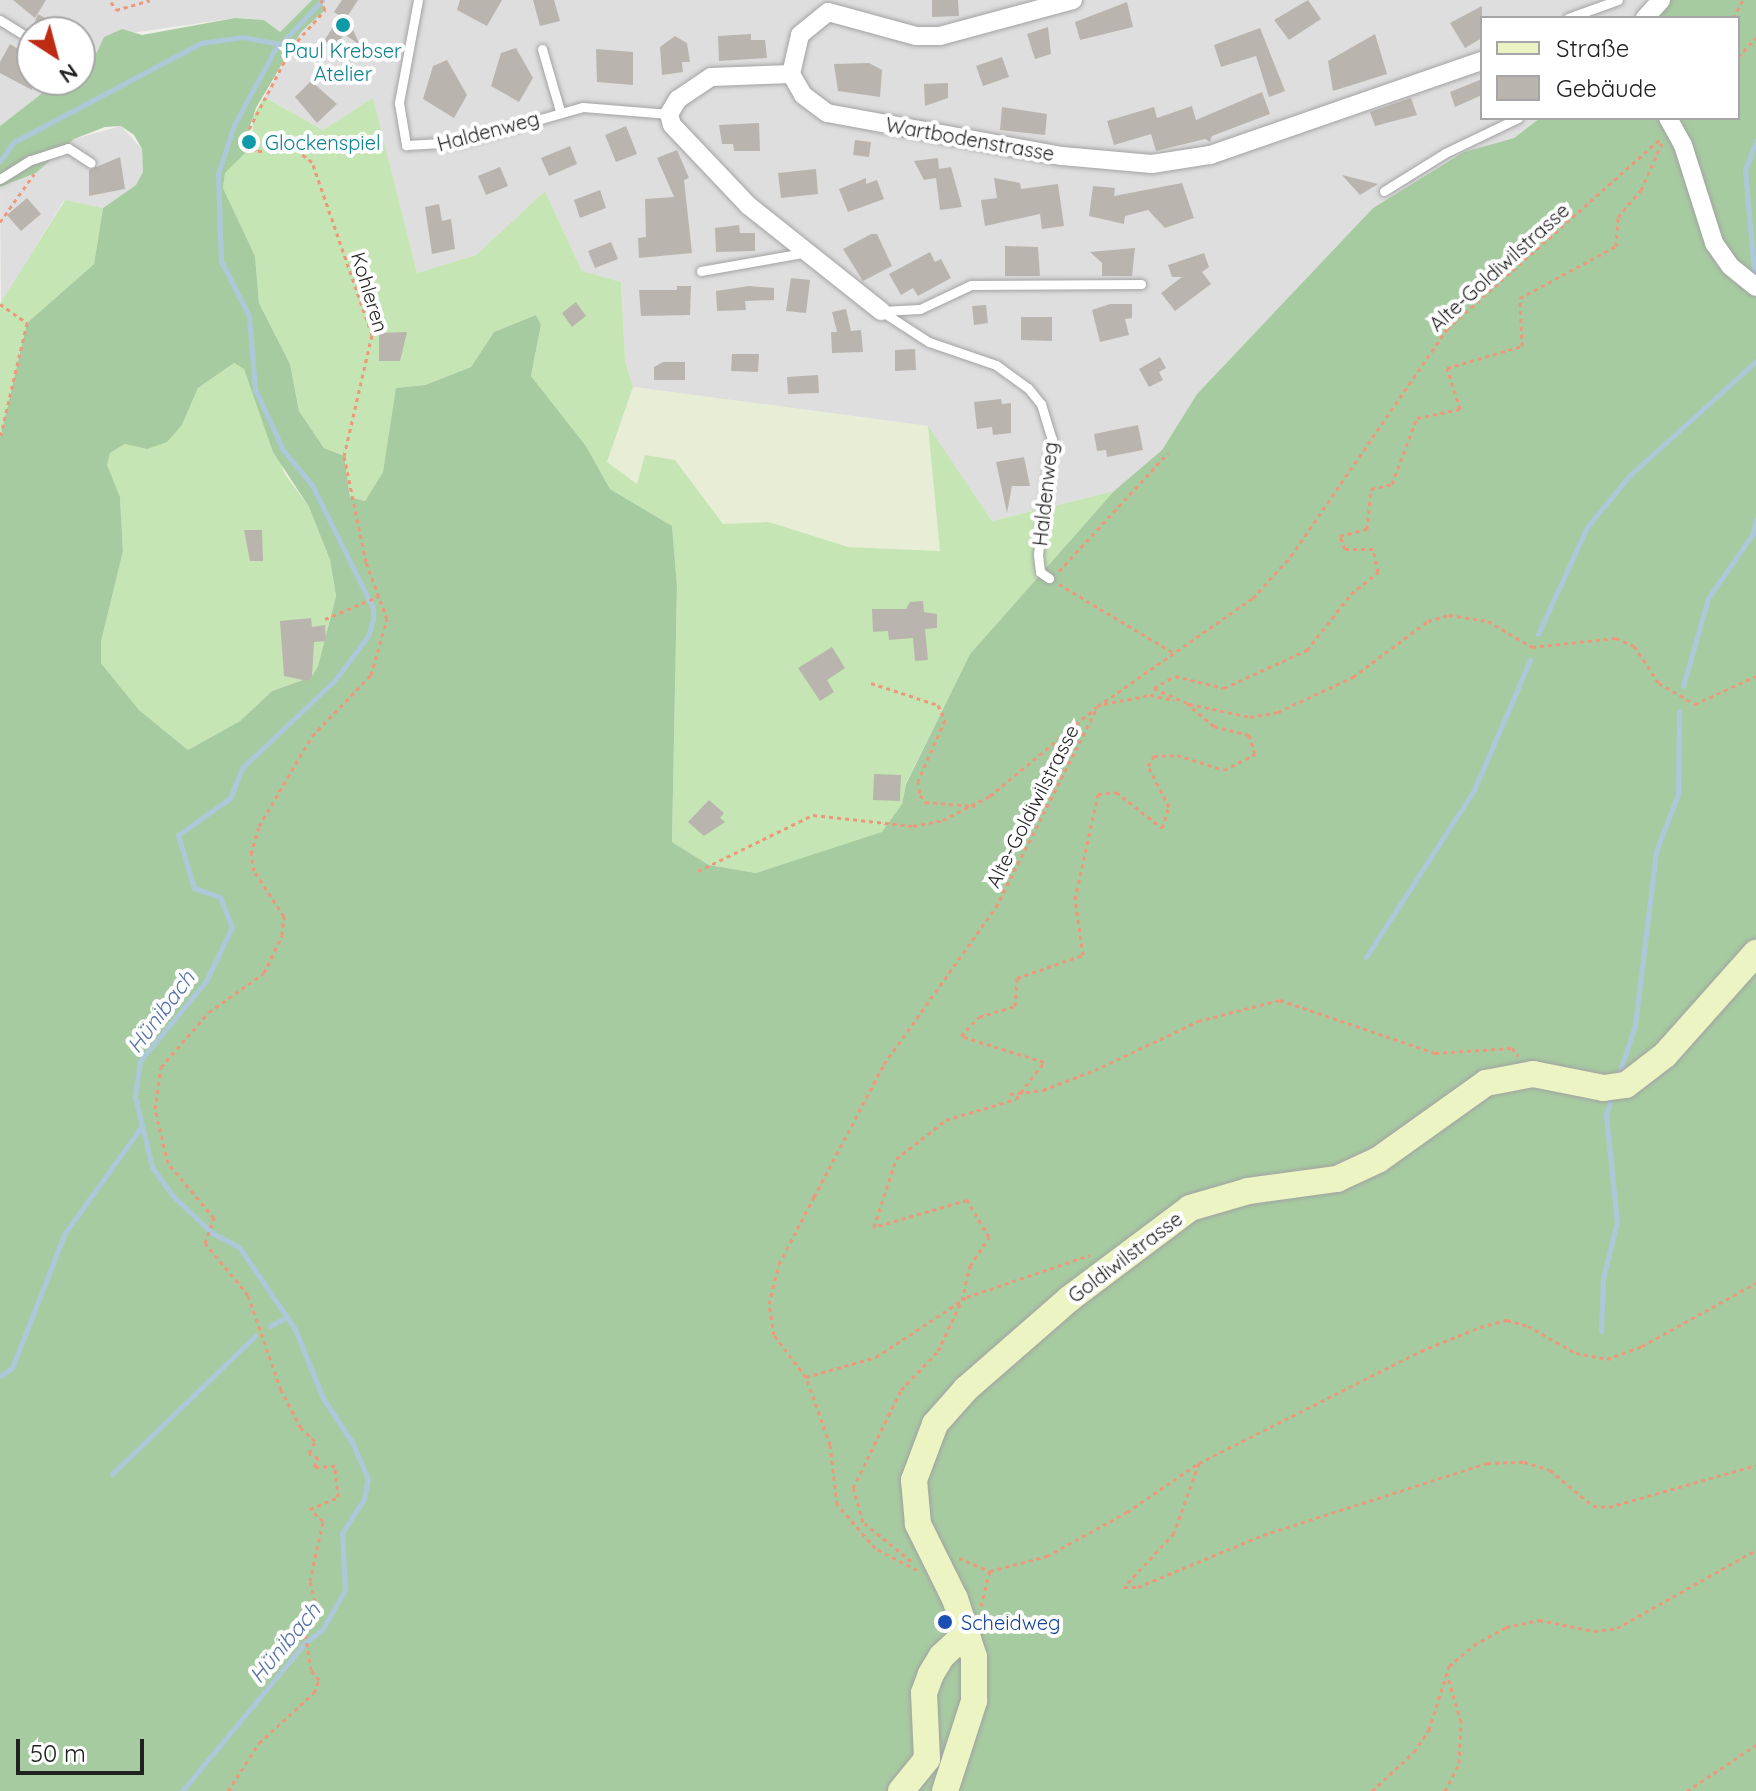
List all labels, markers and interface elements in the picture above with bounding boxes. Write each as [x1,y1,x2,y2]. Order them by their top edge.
north arrow [16,16,96,96]
marker: Paul Krebser Atelier [334,16,352,34]
legend [1480,16,1740,120]
text: Straße [1556,33,1629,63]
place label: Paul Krebser Atelier [284,38,402,85]
text: N [54,58,84,90]
text: Gebäude [1556,73,1657,103]
street label: Haldenweg [434,106,542,156]
street label: Wartbodenstrasse [884,112,1056,166]
place label: Glockenspiel [265,130,381,154]
marker: Glockenspiel [240,133,258,151]
street label: Alte-Goldiwilstrasse [1424,198,1574,336]
street label: Kohleren [346,249,394,335]
street label: Haldenweg [1028,441,1062,547]
street label: Alte-Goldiwilstrasse [981,720,1083,892]
water label: Hünibach [121,966,201,1058]
street label: Goldiwilstrasse [1063,1206,1187,1308]
water label: Hünibach [244,1598,326,1688]
place label: Scheidweg [961,1610,1060,1634]
marker: Scheidweg [936,1613,954,1631]
scale bar [20,1723,148,1773]
text: 50 m [30,1738,86,1768]

